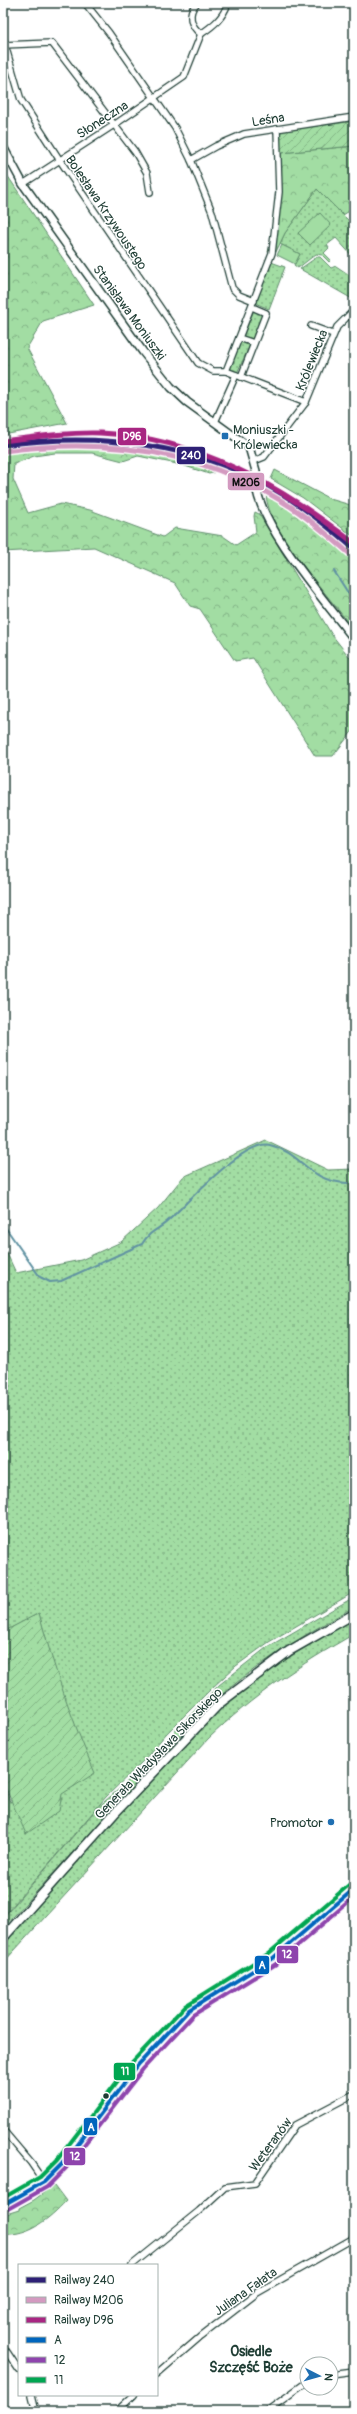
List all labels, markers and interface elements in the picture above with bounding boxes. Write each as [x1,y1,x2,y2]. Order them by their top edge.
street label: Słoneczna [74,97,131,142]
street label: Leśna [251,110,286,130]
street label: Bolesława Krzywoustego [62,152,150,273]
street label: Stanisława Moniuszki [89,262,169,363]
street label: Królewiecka [292,327,331,393]
place label: Moniuszki - Królewiecka [233,422,298,453]
line badge: D96 [117,427,147,446]
text: D96 [123,430,142,443]
marker: Moniuszki - Królewiecka [220,431,230,441]
line badge: 240 [176,446,206,465]
text: 240 [181,449,202,462]
line badge: M206 [227,472,265,491]
text: M206 [232,476,261,489]
street label: Generała Władysława Sikorskiego [92,1685,226,1823]
place label: Promotor [270,1815,323,1831]
marker: Promotor [326,1817,336,1827]
line badge: 12 [276,1945,299,1964]
text: 12 [282,1948,292,1961]
line badge: A [254,1955,270,1975]
text: A [258,1959,266,1972]
line badge: 11 [113,2062,136,2081]
text: 11 [121,2065,129,2078]
unlabelled marker [101,2091,111,2101]
street label: Weteranów [246,2114,296,2175]
line badge: A [83,2117,98,2136]
text: A [87,2121,95,2134]
line badge: 12 [63,2147,86,2166]
text: 12 [70,2150,80,2163]
legend [18,2264,158,2396]
street label: Juliana Fałata [211,2264,280,2319]
text: Railway 240 [54,2273,115,2288]
text: Railway M206 [54,2293,123,2308]
text: Railway D96 [54,2313,114,2328]
text: A [54,2333,62,2348]
district label: Osiedle Szczęść Boże [209,2343,294,2376]
text: 12 [54,2353,66,2368]
north arrow [299,2356,339,2396]
text: 11 [54,2373,63,2388]
text: N [322,2373,335,2382]

